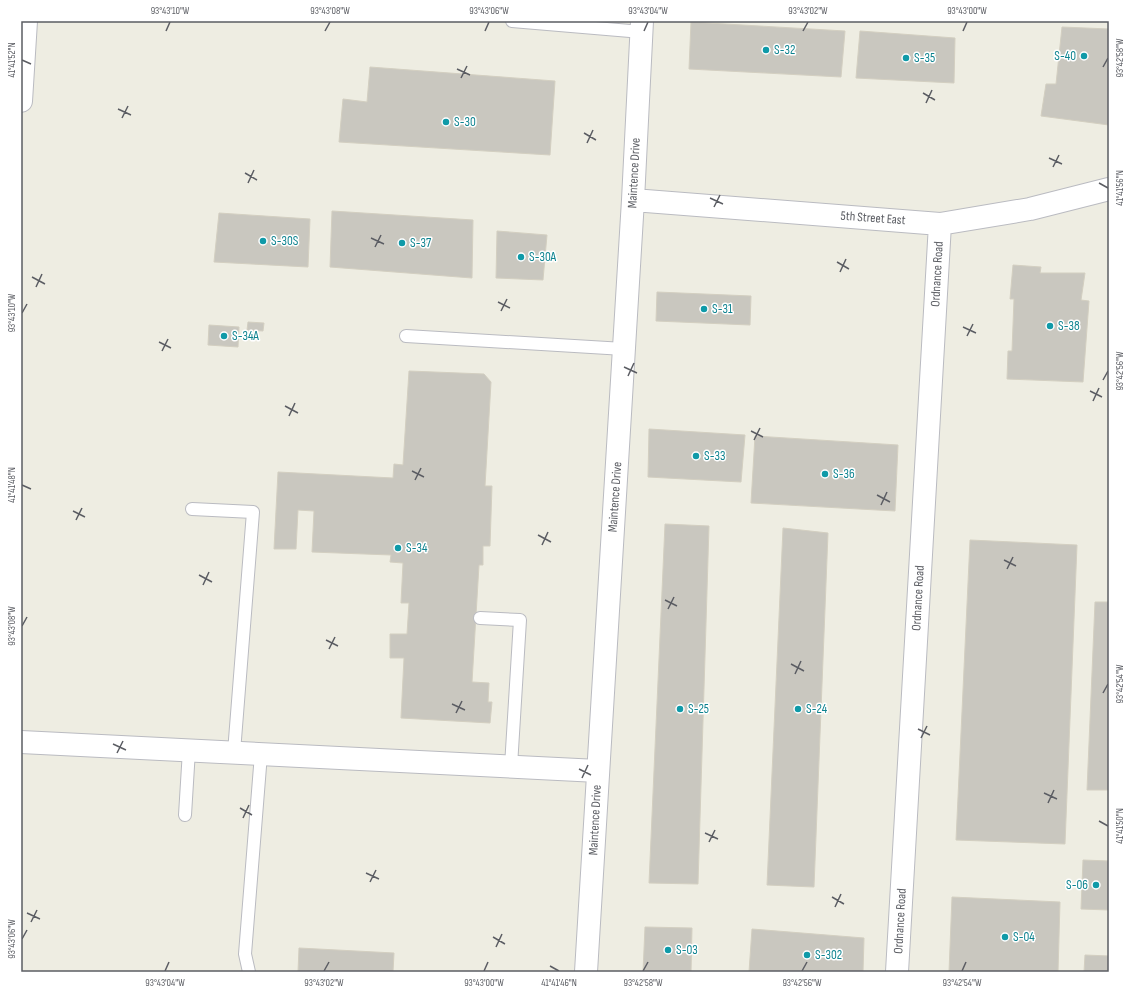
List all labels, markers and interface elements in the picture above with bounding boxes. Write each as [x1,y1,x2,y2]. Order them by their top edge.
text: 93°43'10"W [151,5,190,17]
text: 93°43'08"W [310,5,350,17]
text: 93°43'06"W [469,5,509,17]
text: 93°43'04"W [628,5,668,17]
text: 93°43'02"W [788,5,828,17]
text: 93°43'00"W [947,5,987,17]
text: 93°42'58"W [1114,38,1126,78]
text: 41°41'52"N [6,42,18,78]
place label: S-32 [774,42,795,58]
marker: S-32 [761,45,771,55]
place label: S-40 [1054,48,1076,64]
place label: S-35 [914,50,935,66]
marker: S-40 [1079,51,1089,61]
marker: S-35 [901,53,911,63]
place label: S-30 [454,114,476,130]
marker: S-30 [441,117,451,127]
street label: Maintence Drive [624,137,644,209]
text: 41°41'56"N [1114,170,1126,206]
street label: 5th Street East [840,208,906,228]
place label: S-30S [271,233,299,249]
place label: S-37 [410,235,432,251]
marker: S-30S [258,236,268,246]
marker: S-37 [397,238,407,248]
street label: Ordnance Road [927,241,947,307]
place label: S-30A [529,249,557,265]
marker: S-30A [516,252,526,262]
text: 93°43'10"W [6,293,18,332]
place label: S-31 [712,301,733,317]
marker: S-31 [699,304,709,314]
place label: S-38 [1058,318,1080,334]
marker: S-38 [1045,321,1055,331]
place label: S-34A [232,328,259,344]
marker: S-34A [219,331,229,341]
text: 93°42'56"W [1114,351,1126,391]
place label: S-33 [704,448,725,464]
marker: S-33 [691,451,701,461]
street label: Maintence Drive [605,461,625,533]
place label: S-36 [833,466,855,482]
text: 41°41'48"N [6,467,18,503]
marker: S-36 [820,469,830,479]
place label: S-34 [406,540,428,556]
marker: S-34 [393,543,403,553]
street label: Ordnance Road [908,565,928,631]
text: 93°43'08"W [6,606,18,646]
text: 93°42'54"W [1114,664,1126,703]
place label: S-25 [688,701,709,717]
place label: S-24 [806,701,828,717]
marker: S-25 [675,704,685,714]
marker: S-24 [793,704,803,714]
street label: Maintence Drive [585,784,605,856]
text: 41°41'50"N [1114,808,1126,844]
place label: S-06 [1066,877,1088,893]
marker: S-06 [1091,880,1101,890]
street label: Ordnance Road [890,888,910,954]
text: 93°43'06"W [6,919,18,959]
place label: S-04 [1013,929,1035,945]
marker: S-04 [1000,932,1010,942]
place label: S-03 [676,942,698,958]
marker: S-03 [663,945,673,955]
place label: S-302 [815,947,842,963]
marker: S-302 [802,950,812,960]
text: 93°43'04"W [145,977,185,989]
text: 93°43'02"W [304,977,344,989]
text: 93°43'00"W [464,977,504,989]
text: 41°41'46"N [541,977,577,989]
text: 93°42'58"W [623,977,663,989]
text: 93°42'56"W [782,977,822,989]
text: 93°42'54"W [943,977,982,989]

